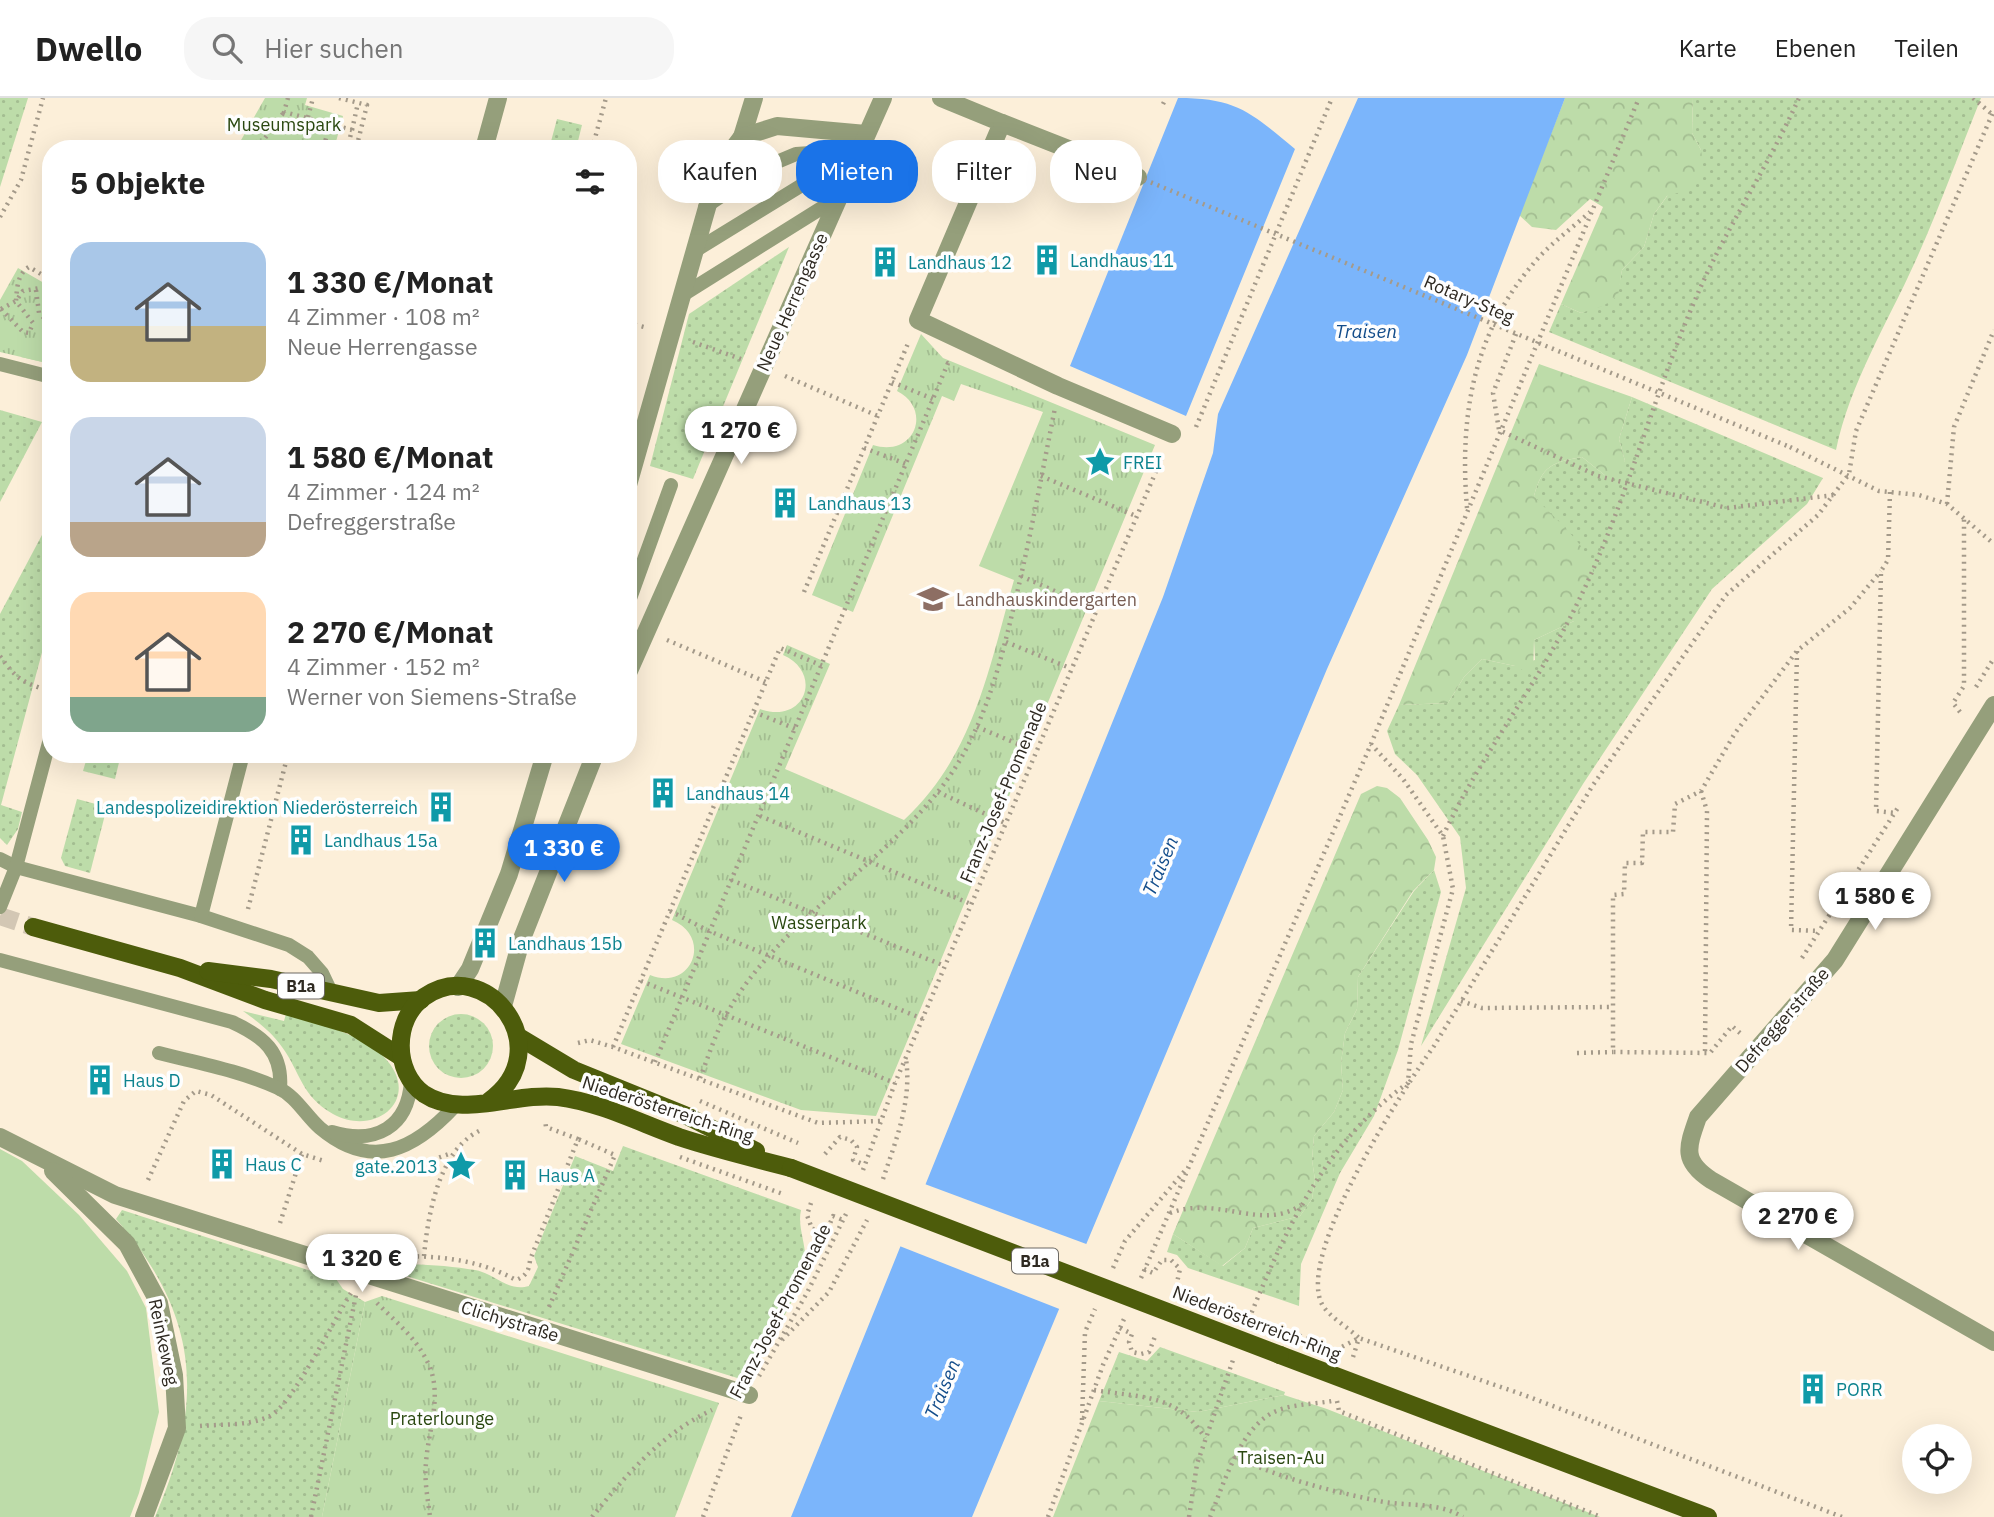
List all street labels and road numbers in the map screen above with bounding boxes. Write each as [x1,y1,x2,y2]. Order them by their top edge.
street label: Neue Herrengasse [751,229,833,375]
street label: Rotary-Steg [1420,270,1518,328]
street label: Franz-Josef-Promenade [954,698,1052,886]
street label: Defreggerstraße [1730,963,1834,1077]
road number: B1a [278,974,324,998]
street label: Niederösterreich-Ring [580,1070,757,1148]
street label: Franz-Josef-Promenade [724,1220,836,1402]
road number: B1a [1012,1248,1058,1274]
street label: Niederösterreich-Ring [1170,1280,1345,1366]
street label: Clichystraße [458,1295,562,1347]
street label: Reinkeweg [144,1297,184,1388]

